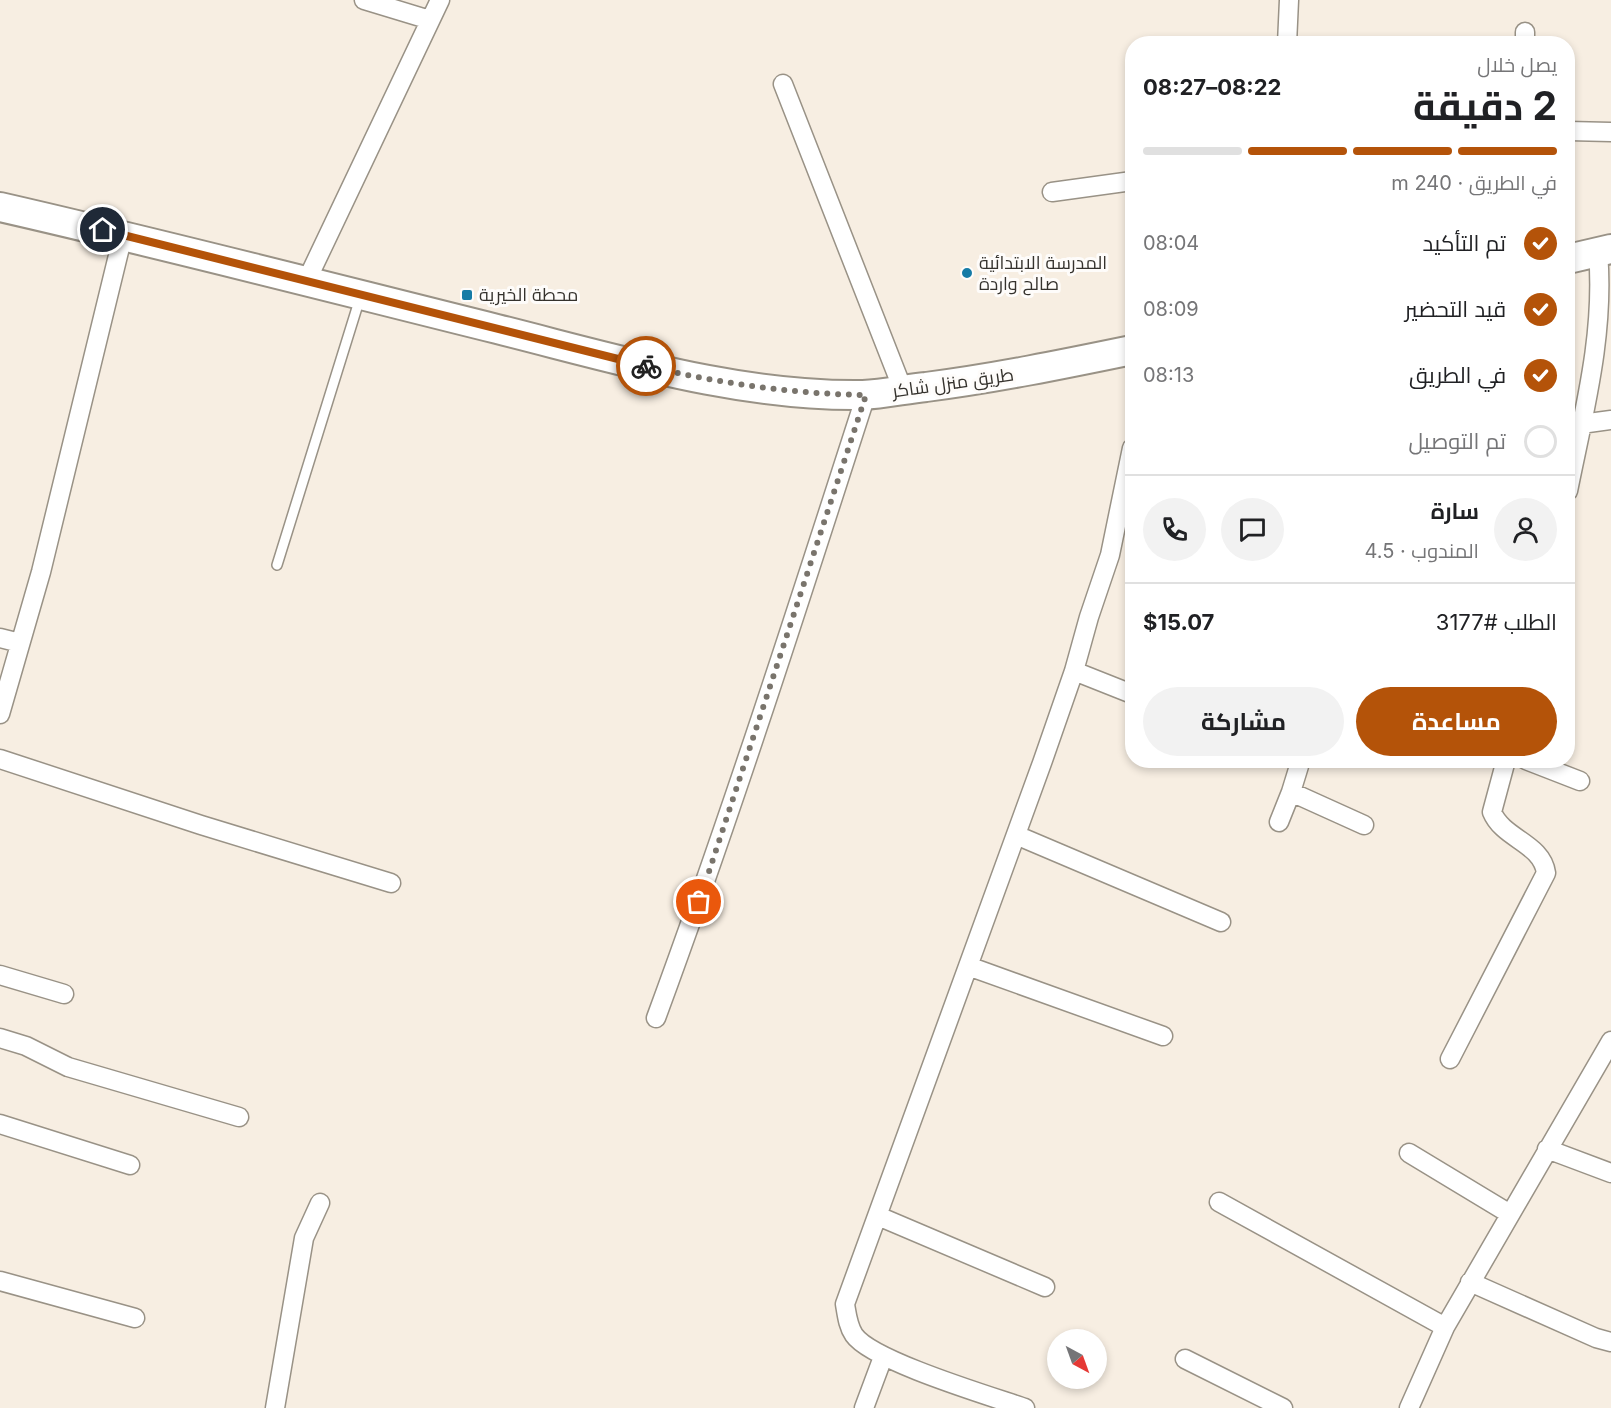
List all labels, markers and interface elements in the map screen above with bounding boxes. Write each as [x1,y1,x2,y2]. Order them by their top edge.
text: يصل خلال [1477,53,1557,77]
text: 08:22–08:27 [1143,74,1281,100]
text: 2 دقيقة [1413,82,1557,129]
text: في الطريق · 240 m [1391,171,1557,195]
pin [77,204,128,255]
icon: home [86,213,119,246]
icon: check [1524,227,1557,260]
text: تم التأكيد [1423,230,1506,256]
text: 08:04 [1143,231,1199,255]
place label: المدرسة الابتدائية صالح واردة [979,252,1107,296]
marker: المدرسة الابتدائية صالح واردة [960,266,974,280]
place label: محطة الخيرية [479,284,578,306]
marker: محطة الخيرية [460,288,474,302]
icon: check [1524,293,1557,326]
text: قيد التحضير [1405,296,1506,322]
text: 08:09 [1143,297,1199,321]
courier [616,336,676,396]
icon: bike [630,350,663,383]
icon: check [1524,359,1557,392]
text: في الطريق [1409,362,1506,388]
text: 08:13 [1143,363,1194,387]
street label: طريق منزل شاكر [890,364,1015,404]
text: تم التوصيل [1408,428,1506,454]
button: phone [1143,498,1206,561]
button: chat [1221,498,1284,561]
text: سارة [1431,498,1479,524]
button: person [1494,498,1557,561]
text: المندوب · 4.5 [1364,539,1479,563]
text: $15.07 [1143,609,1214,635]
text: الطلب #3177 [1436,609,1557,635]
button: مشاركة [1143,687,1344,756]
button: مساعدة [1356,687,1557,756]
pin [673,876,724,927]
icon: bag [682,885,715,918]
north arrow [1047,1329,1107,1389]
map controls [1047,1329,1107,1389]

